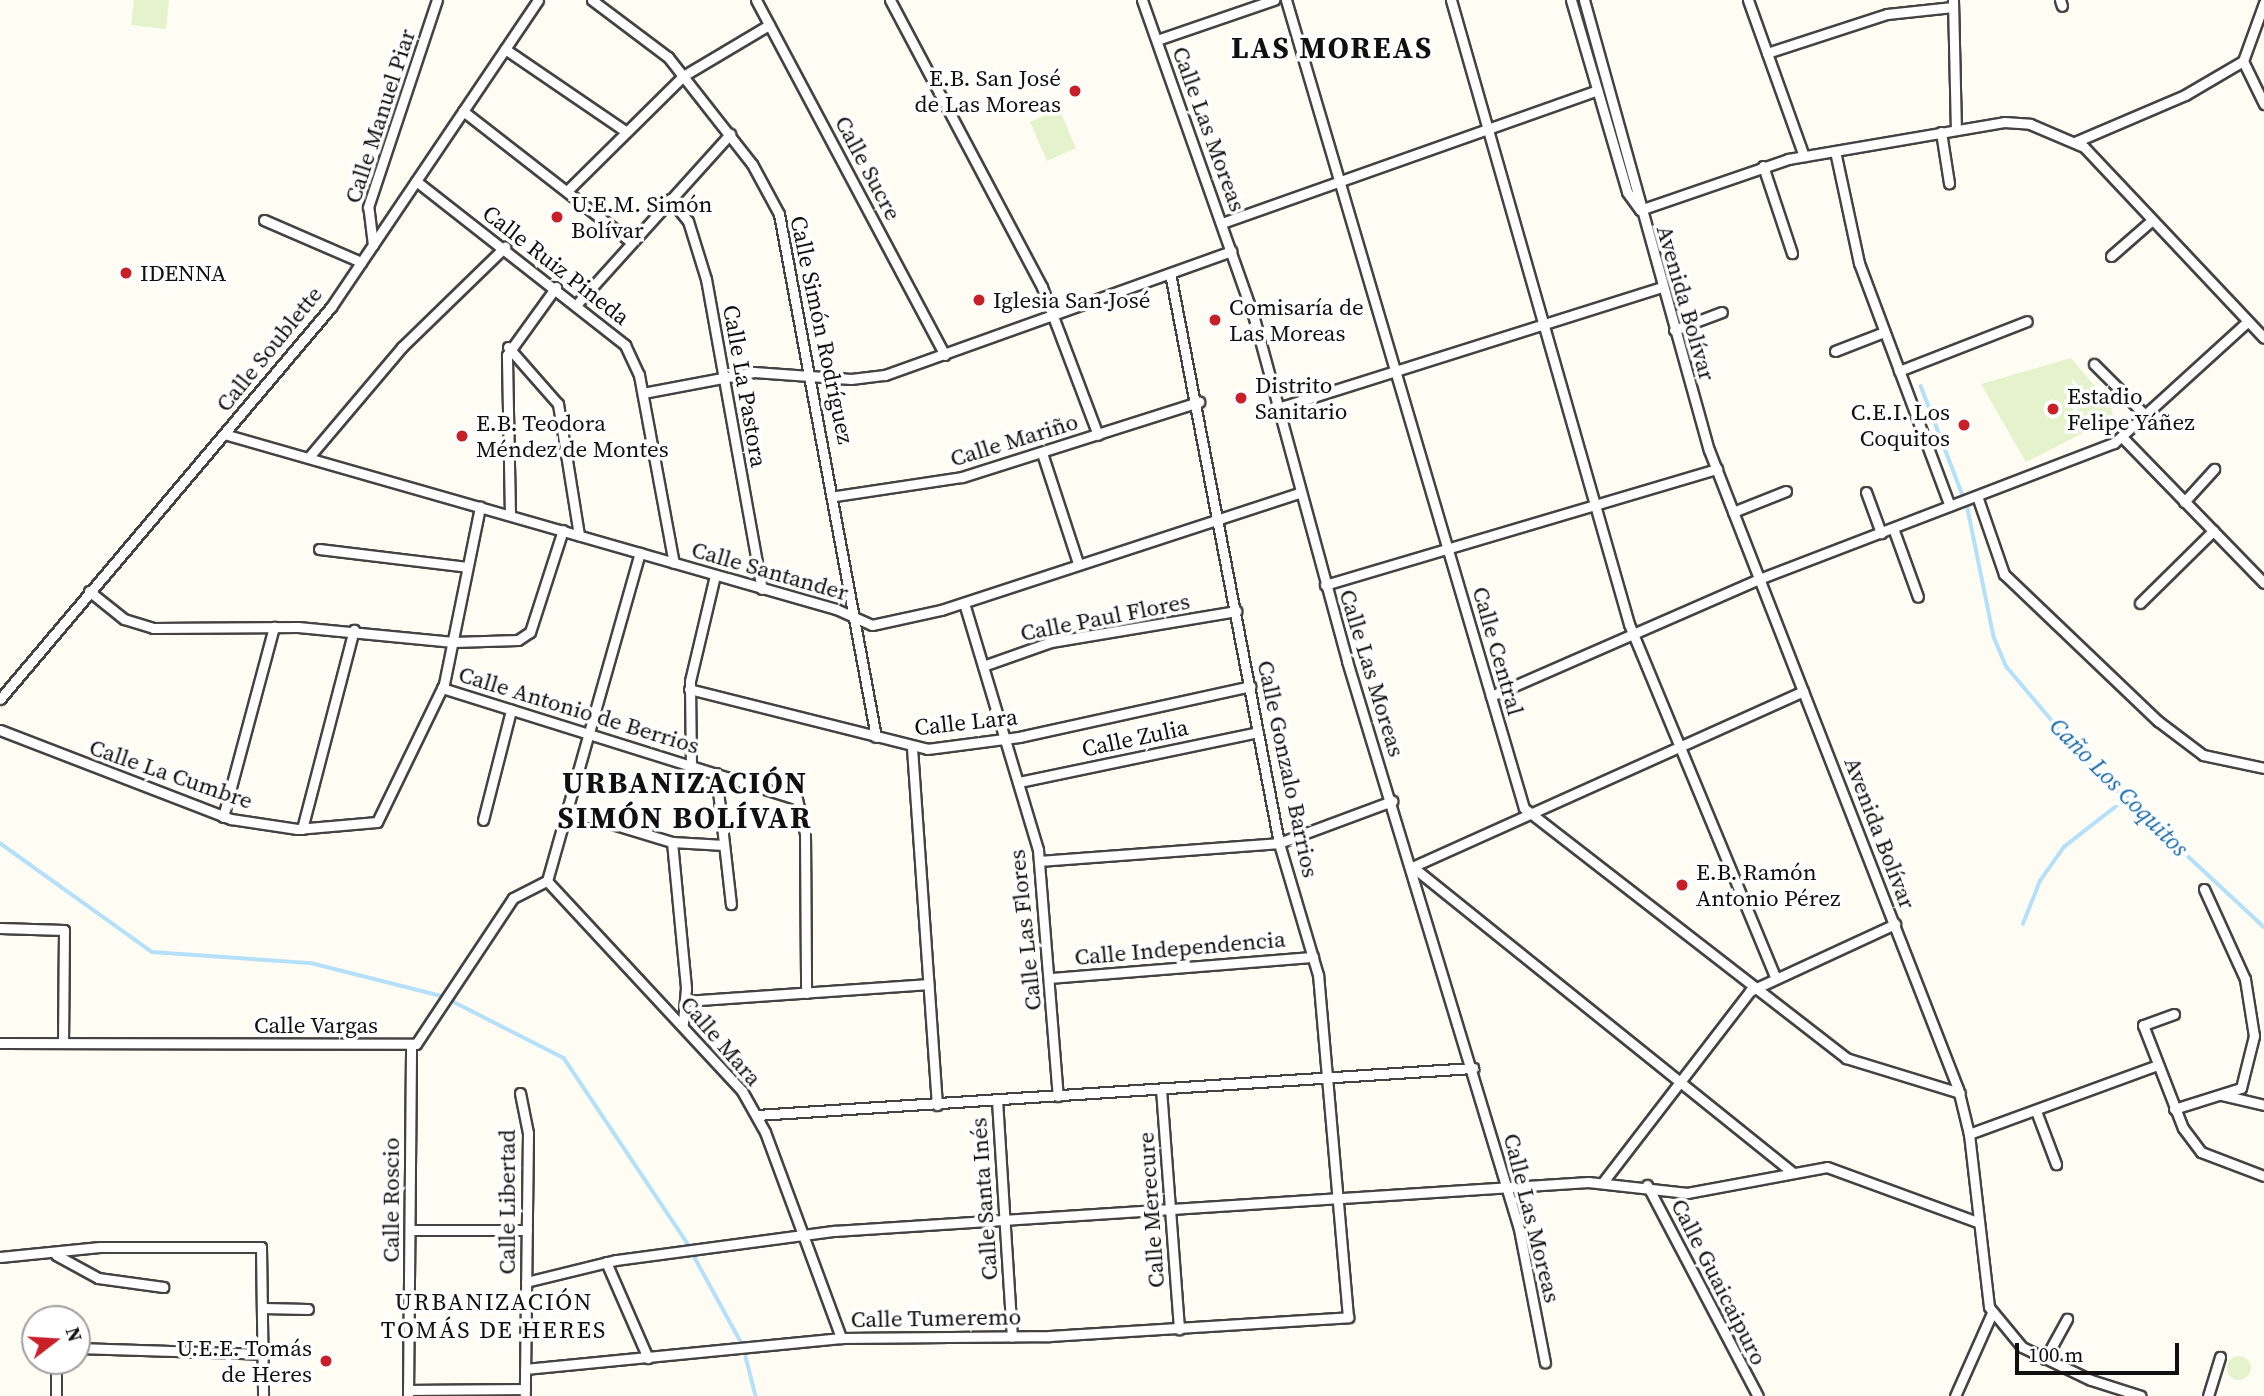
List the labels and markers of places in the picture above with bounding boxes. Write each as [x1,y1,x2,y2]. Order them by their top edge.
place label: E.B. San José de Las Moreas [915,64,1061,118]
marker: E.B. San José de Las Moreas [1067,83,1083,99]
place label: U.E.M. Simón Bolívar [571,190,712,244]
marker: U.E.M. Simón Bolívar [549,209,565,225]
place label: IDENNA [140,259,226,287]
marker: IDENNA [118,265,134,281]
place label: Iglesia San José [993,286,1150,314]
marker: Iglesia San José [971,292,987,308]
place label: Comisaría de Las Moreas [1229,293,1364,347]
marker: Comisaría de Las Moreas [1207,312,1223,328]
place label: Distrito Sanitario [1255,371,1347,425]
place label: Estadio Felipe Yáñez [2067,382,2195,436]
marker: Distrito Sanitario [1233,390,1249,406]
place label: C.E.I. Los Coquitos [1851,398,1950,452]
marker: Estadio Felipe Yáñez [2045,401,2061,417]
place label: E.B. Teodora Méndez de Montes [476,409,669,463]
marker: C.E.I. Los Coquitos [1956,417,1972,433]
marker: E.B. Teodora Méndez de Montes [454,428,470,444]
place label: E.B. Ramón Antonio Pérez [1696,858,1841,912]
marker: E.B. Ramón Antonio Pérez [1674,877,1690,893]
place label: U.E.E. Tomás de Heres [176,1334,312,1388]
marker: U.E.E. Tomás de Heres [318,1353,334,1369]

